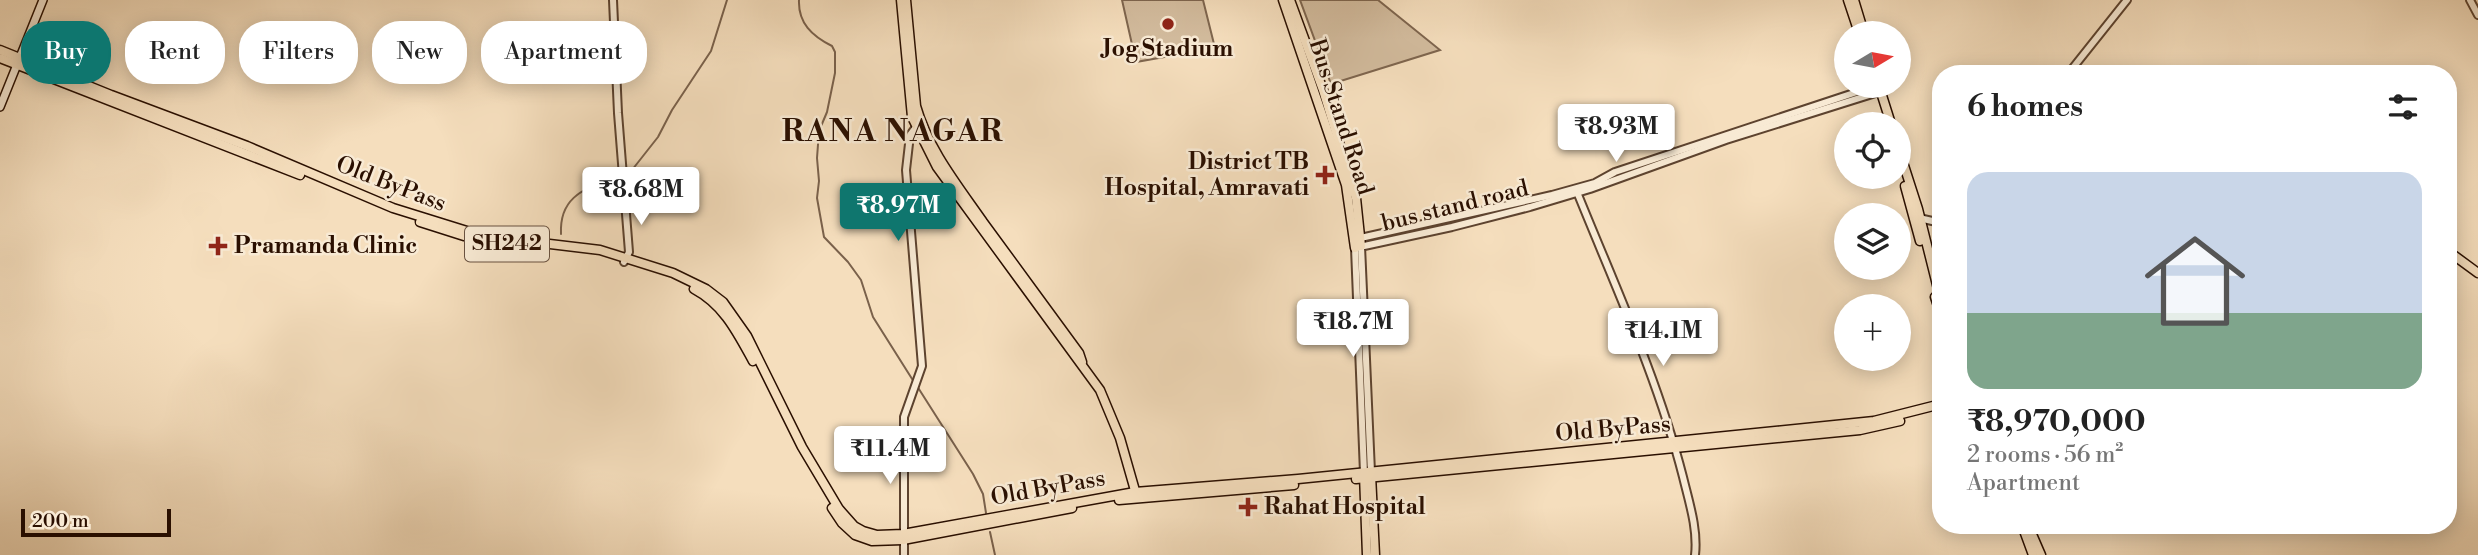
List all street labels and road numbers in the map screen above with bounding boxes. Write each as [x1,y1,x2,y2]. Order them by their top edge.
street label: Bus Stand Road [1302,35,1379,199]
street label: Old ByPass [332,150,450,218]
street label: bus stand road [1379,174,1531,238]
road number: SH242 [465,226,549,262]
street label: Old ByPass [1554,410,1672,448]
street label: Old ByPass [989,464,1107,512]

